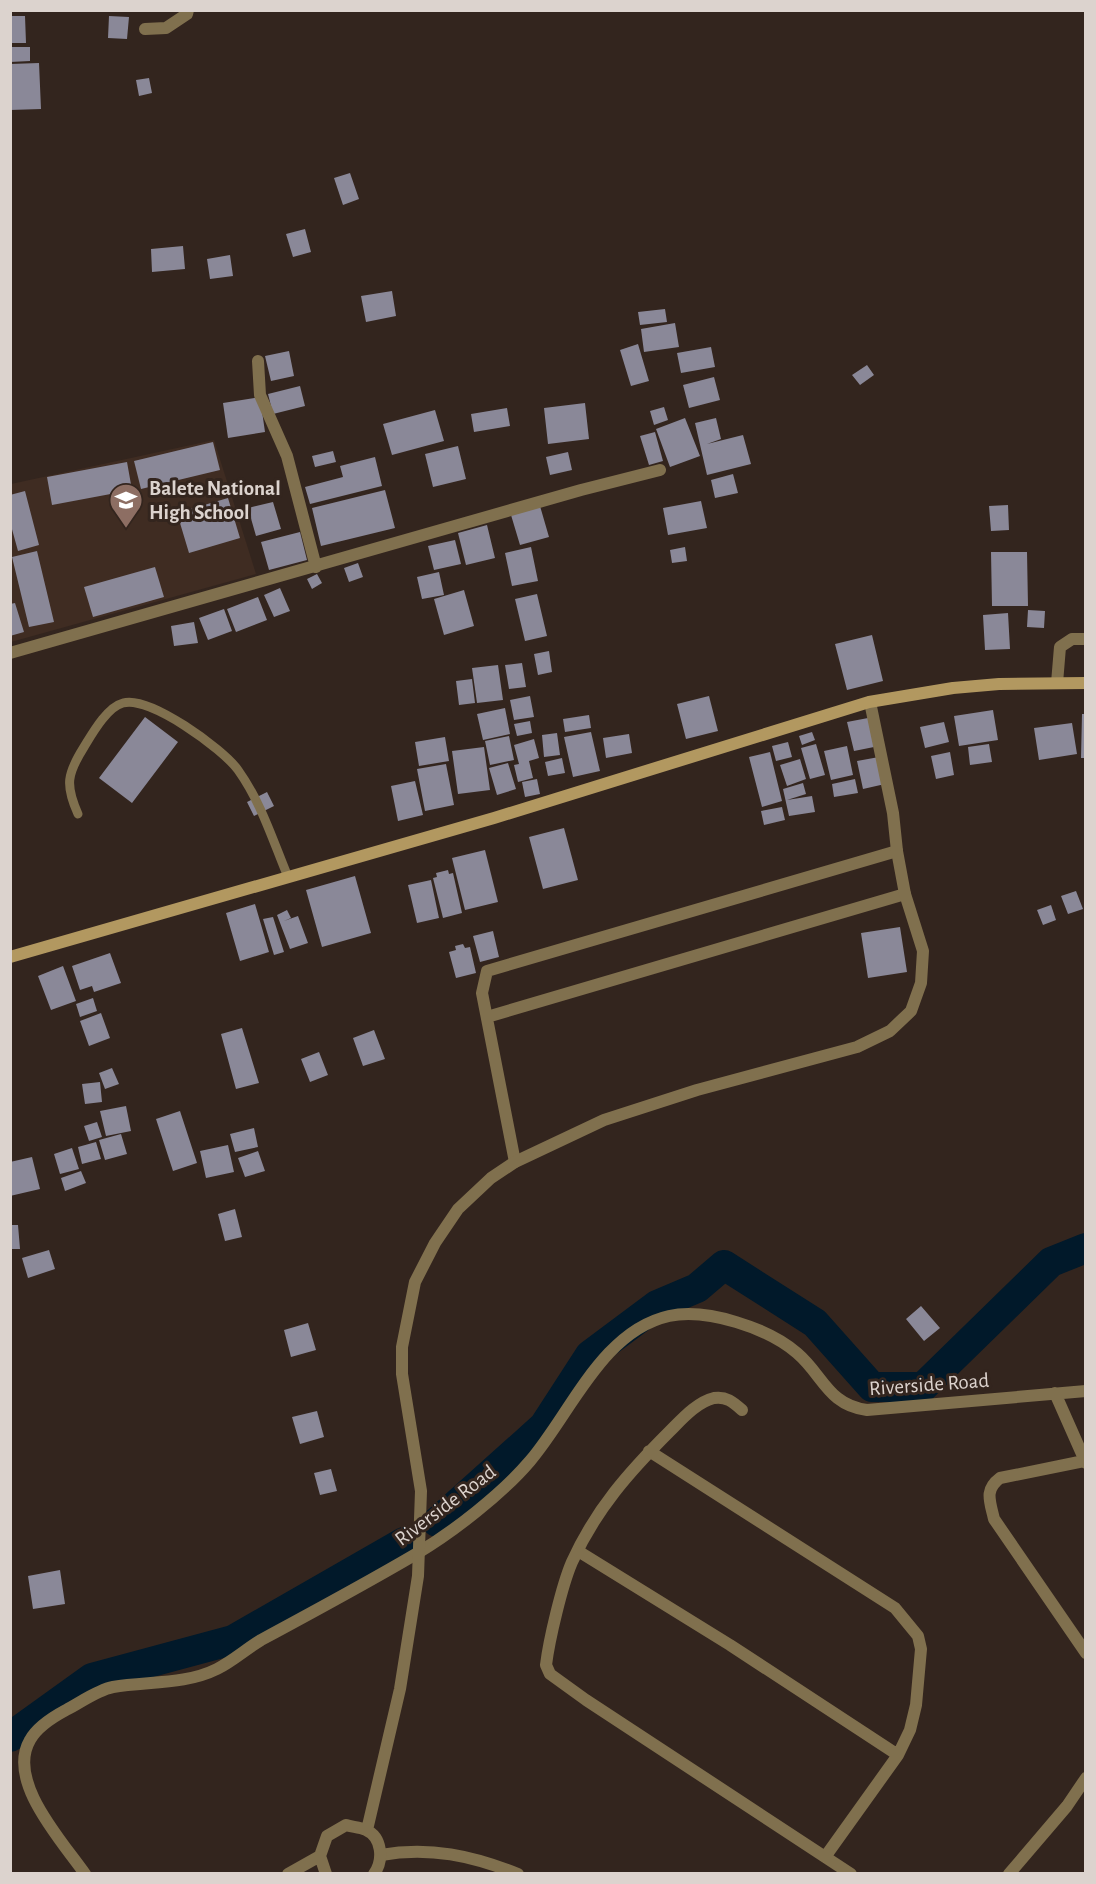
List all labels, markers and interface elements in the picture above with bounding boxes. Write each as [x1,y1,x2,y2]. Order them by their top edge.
place label: Balete National High School [149,478,281,523]
school or university icon: Balete National High School [108,482,144,529]
street label: Riverside Road [868,1370,990,1399]
street label: Riverside Road [391,1461,500,1550]

